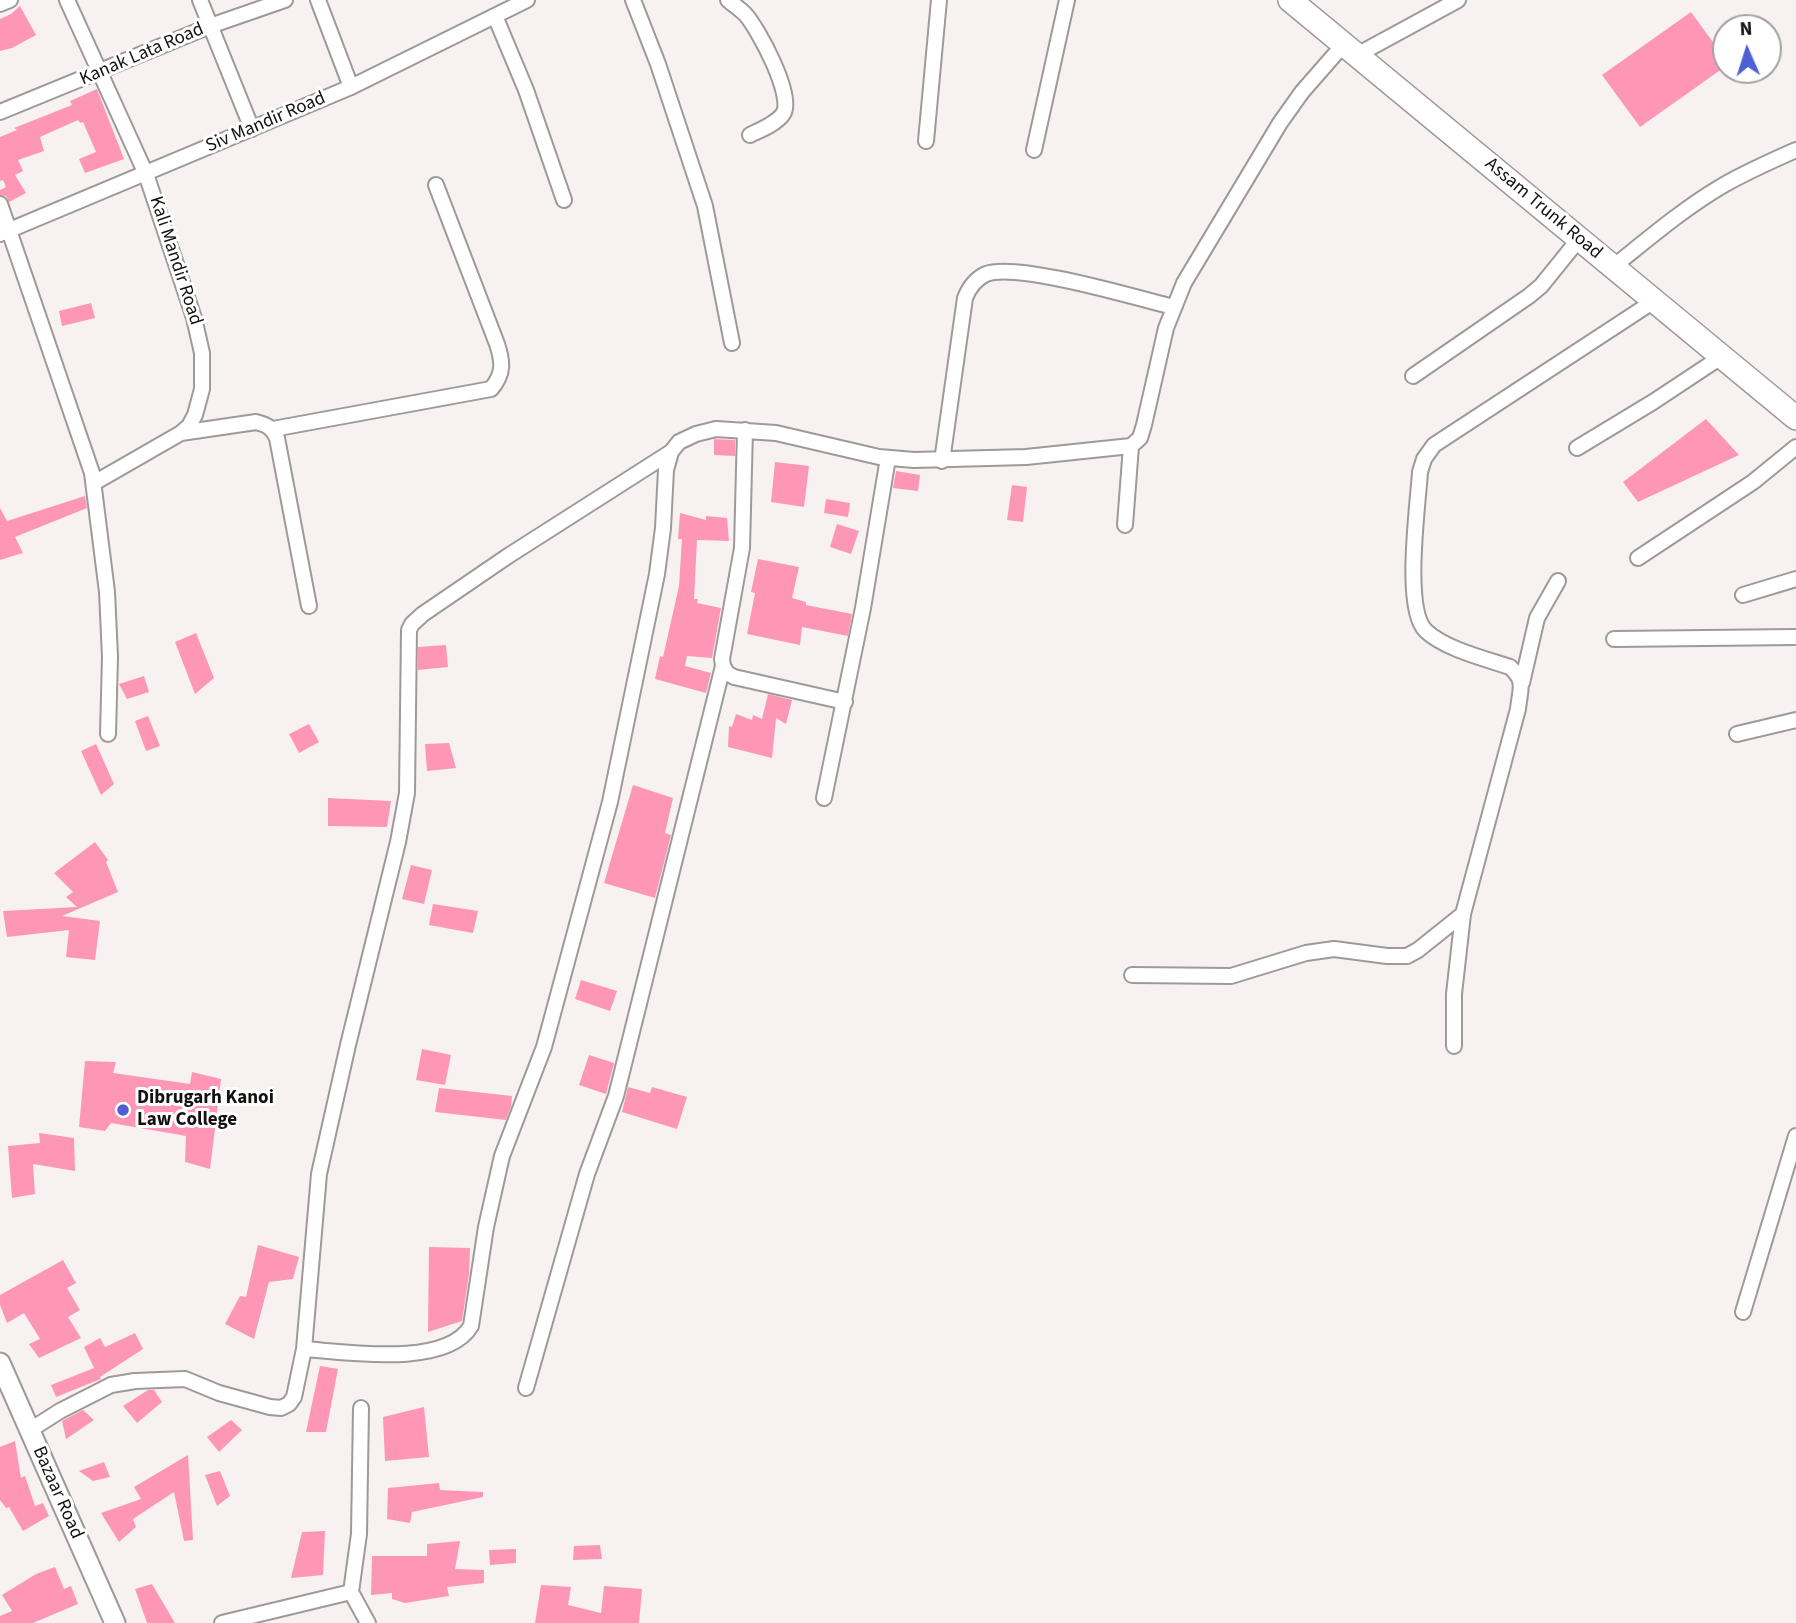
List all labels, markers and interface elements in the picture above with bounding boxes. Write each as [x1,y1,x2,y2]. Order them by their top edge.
north arrow [1712,14,1782,84]
text: N [1739,16,1753,43]
street label: Kanak Lata Road [77,19,207,91]
street label: Siv Mandir Road [203,88,329,158]
street label: Assam Trunk Road [1480,153,1606,265]
street label: Kali Mandir Road [143,194,207,328]
place label: Dibrugarh Kanoi Law College [137,1088,274,1132]
marker: Dibrugarh Kanoi Law College [115,1102,131,1118]
street label: Bazaar Road [27,1443,87,1543]

